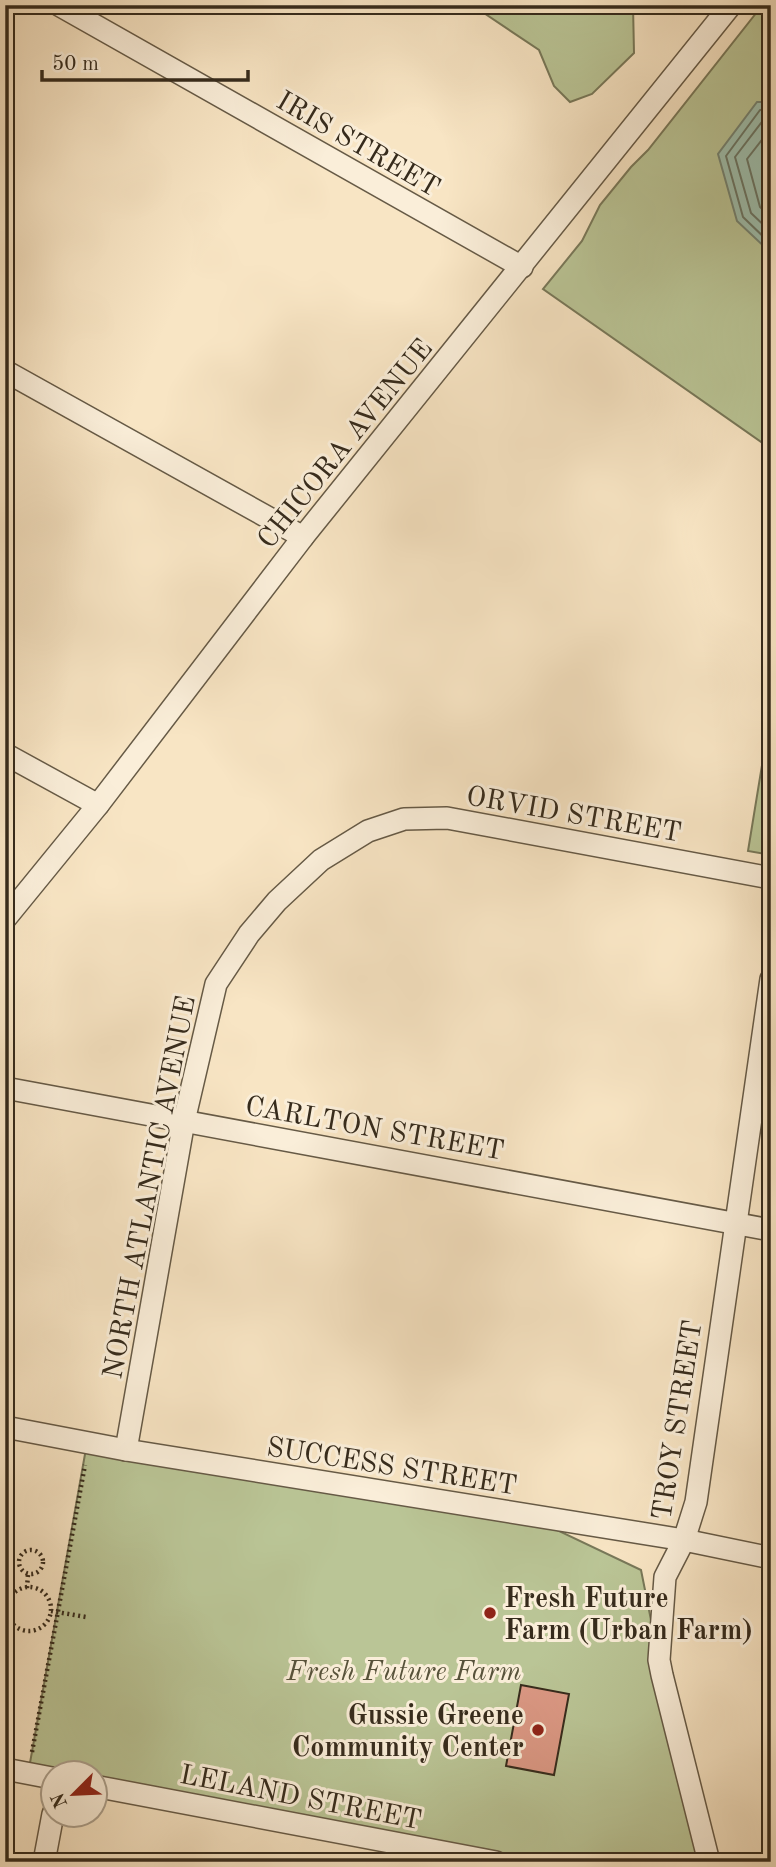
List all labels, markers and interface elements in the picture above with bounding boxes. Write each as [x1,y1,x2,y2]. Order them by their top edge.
scale bar [42,38,248,82]
text: 50 m [52,54,99,75]
street label: IRIS STREET [271,88,444,204]
street label: CHICORA AVENUE [254,335,439,555]
street label: ORVID STREET [464,783,683,849]
street label: NORTH ATLANTIC AVENUE [100,994,202,1382]
street label: CARLTON STREET [243,1093,506,1167]
street label: TROY STREET [649,1318,709,1522]
street label: SUCCESS STREET [264,1434,519,1502]
place label: Fresh Future Farm (Urban Farm) [504,1586,753,1646]
marker: Fresh Future Farm (Urban Farm) [482,1605,498,1621]
park label: Fresh Future Farm [286,1659,521,1687]
place label: Gussie Greene Community Center [292,1703,524,1763]
marker: Gussie Greene Community Center [530,1722,546,1738]
north arrow [38,1758,108,1828]
street label: LELAND STREET [177,1762,424,1836]
text: N [49,1789,72,1810]

